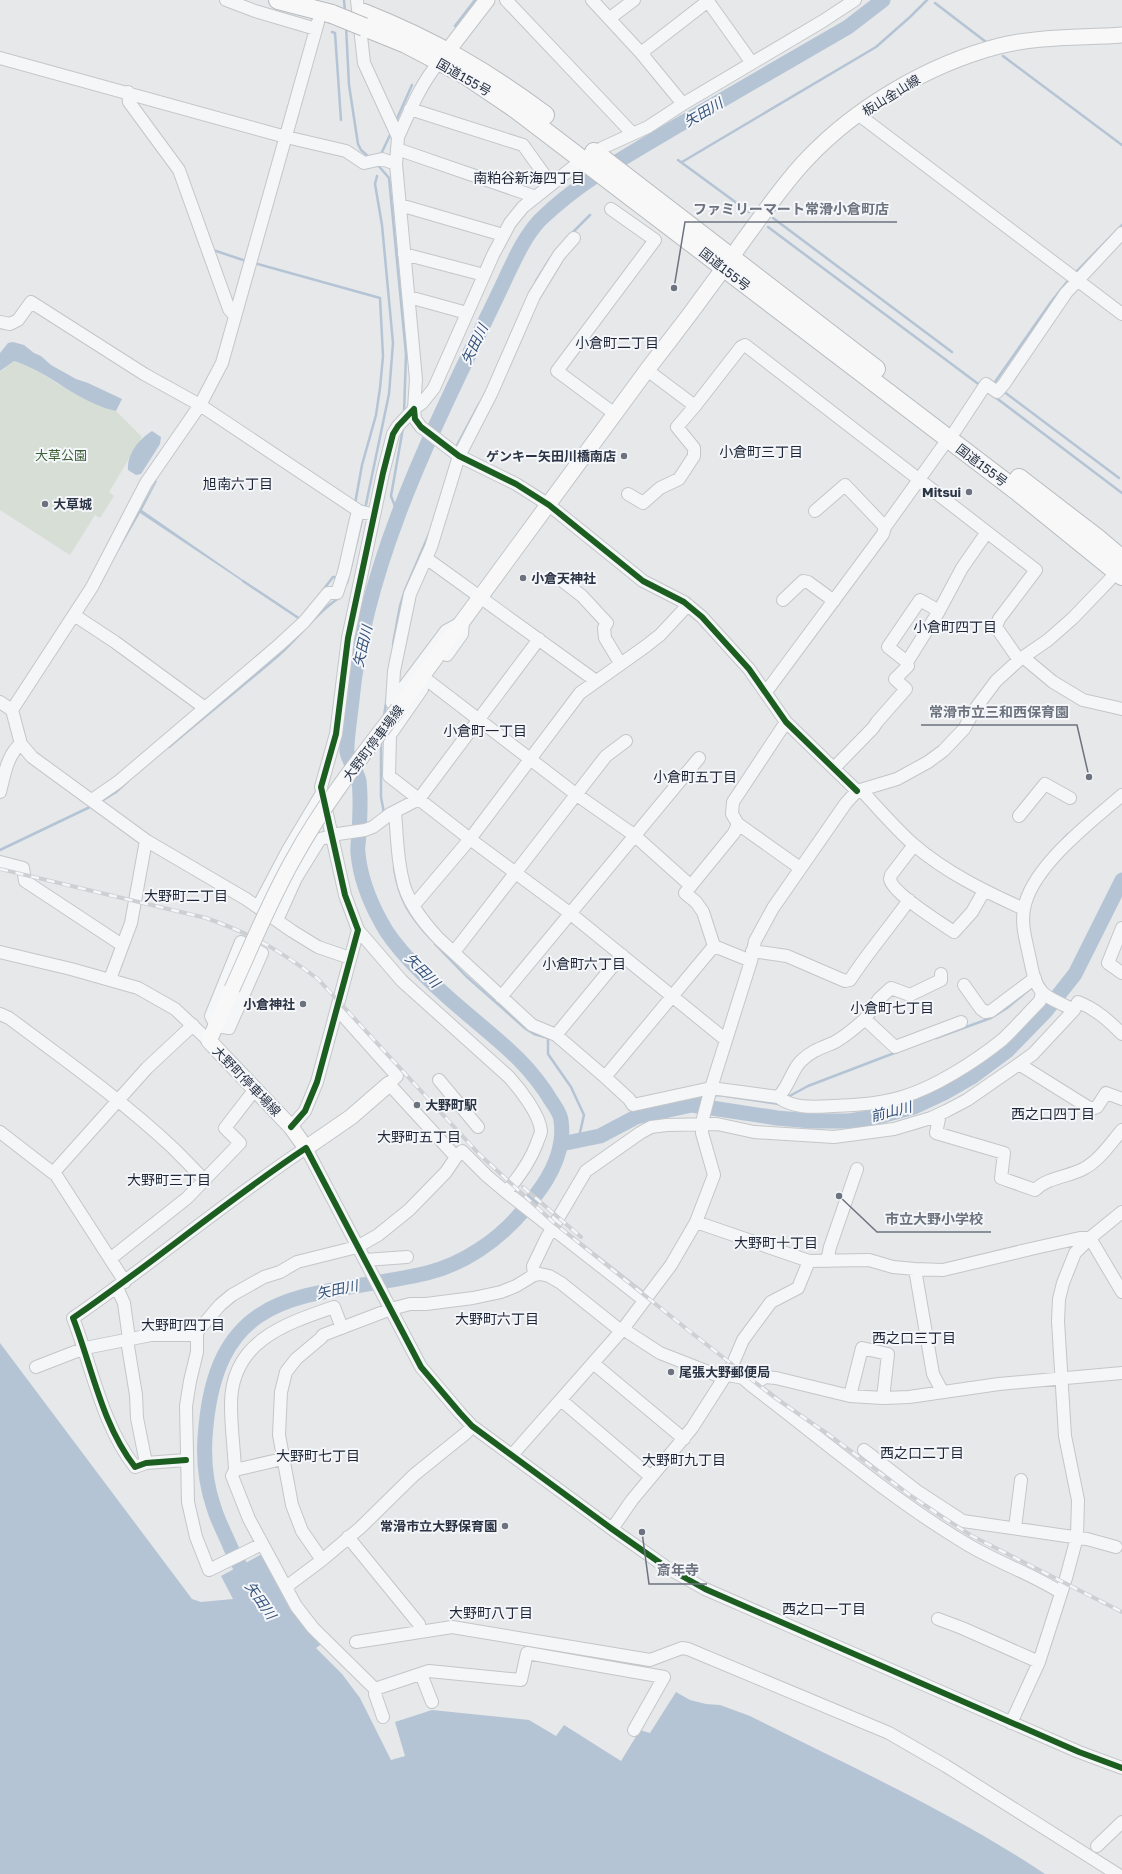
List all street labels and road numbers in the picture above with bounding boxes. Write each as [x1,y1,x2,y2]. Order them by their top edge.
street label: 国道155号 [434,55,494,99]
street label: 板山金山線 [859,71,923,119]
street label: 国道155号 [696,244,754,294]
street label: 国道155号 [953,440,1011,490]
street label: 大野町停車場線 [339,702,407,784]
street label: 大野町停車場線 [210,1043,284,1119]

